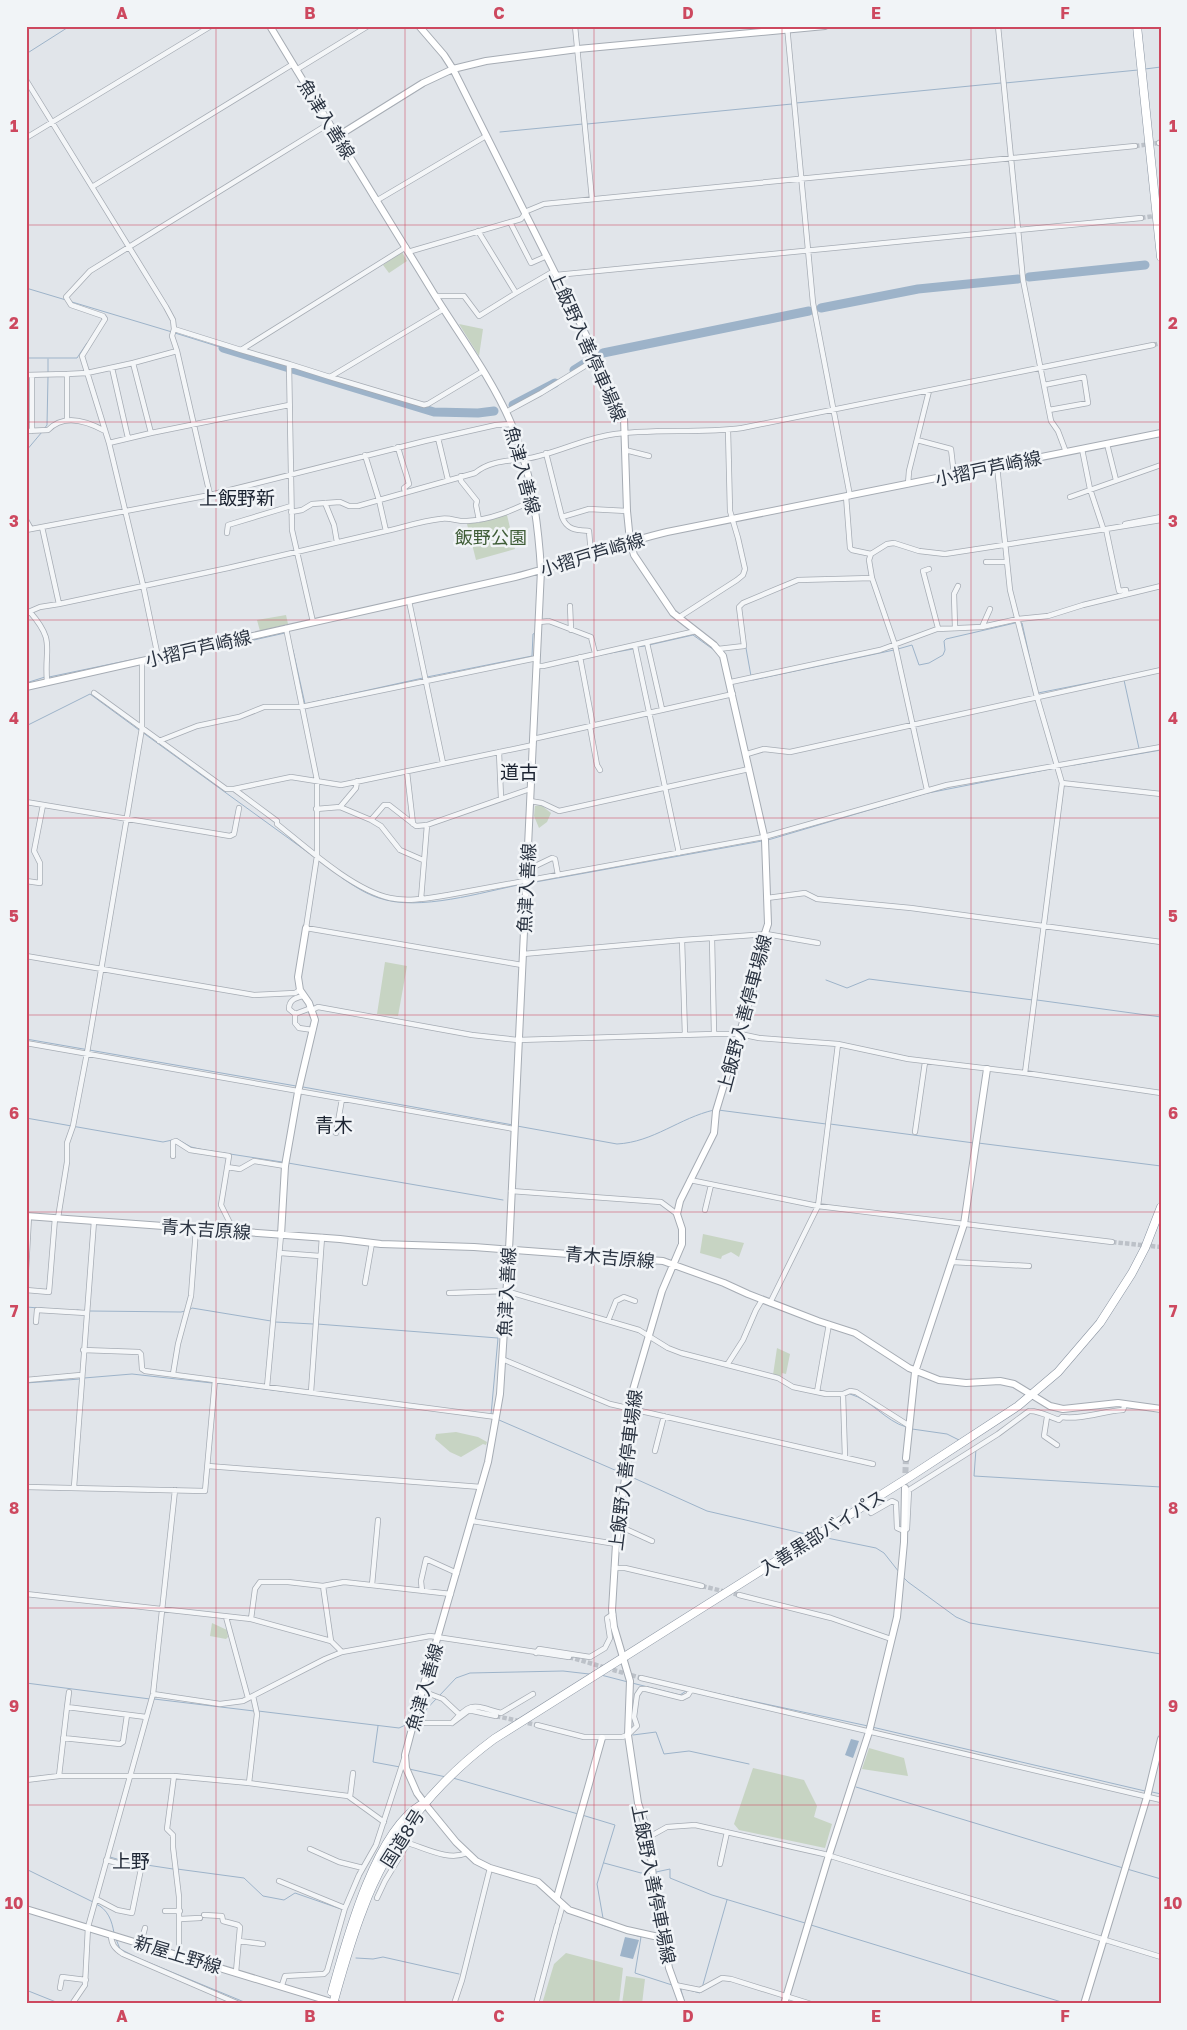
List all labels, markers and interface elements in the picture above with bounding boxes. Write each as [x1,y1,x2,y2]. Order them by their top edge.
text: A [116,3,128,23]
text: B [304,3,316,23]
text: C [493,3,505,23]
text: D [682,3,694,23]
text: E [871,3,881,23]
text: F [1060,3,1070,23]
street label: 魚津入善線 [294,75,360,163]
text: 1 [10,116,18,136]
text: 1 [1169,116,1177,136]
street label: 上飯野入善停車場線 [545,268,631,424]
text: 2 [9,313,19,333]
text: 2 [1168,313,1178,333]
street label: 魚津入善線 [501,424,545,516]
street label: 小摺戸芦崎線 [933,446,1043,490]
district label: 上飯野新 [199,486,275,509]
text: 3 [9,511,19,531]
text: 3 [1168,511,1178,531]
park label: 飯野公園 [455,526,527,548]
street label: 小摺戸芦崎線 [537,528,647,580]
street label: 小摺戸芦崎線 [143,625,253,671]
text: 4 [9,708,19,728]
text: 4 [1168,708,1178,728]
district label: 道古 [500,760,538,783]
street label: 魚津入善線 [513,842,539,934]
text: 5 [9,906,19,926]
text: 5 [1168,906,1178,926]
street label: 上飯野入善停車場線 [712,932,776,1094]
text: 6 [9,1103,19,1123]
text: 6 [1168,1103,1178,1123]
district label: 青木 [315,1113,353,1136]
street label: 青木吉原線 [160,1215,252,1243]
street label: 青木吉原線 [564,1242,656,1272]
street label: 魚津入善線 [493,1246,519,1338]
text: 7 [10,1301,19,1321]
text: 7 [1169,1301,1178,1321]
street label: 上飯野入善停車場線 [604,1388,646,1552]
street label: 入善黒部バイパス [755,1485,889,1579]
text: 8 [9,1498,19,1518]
text: 8 [1168,1498,1178,1518]
street label: 魚津入善線 [401,1641,447,1733]
text: 9 [9,1696,19,1716]
text: 9 [1168,1696,1178,1716]
street label: 上飯野入善停車場線 [628,1802,680,1966]
street label: 国道8号 [375,1805,429,1871]
district label: 上野 [112,1849,150,1872]
text: 10 [5,1893,23,1913]
text: 10 [1164,1893,1182,1913]
street label: 新屋上野線 [132,1930,224,1978]
text: A [116,2006,128,2026]
text: B [304,2006,316,2026]
text: C [493,2006,505,2026]
text: D [682,2006,694,2026]
text: E [871,2006,881,2026]
text: F [1060,2006,1070,2026]

